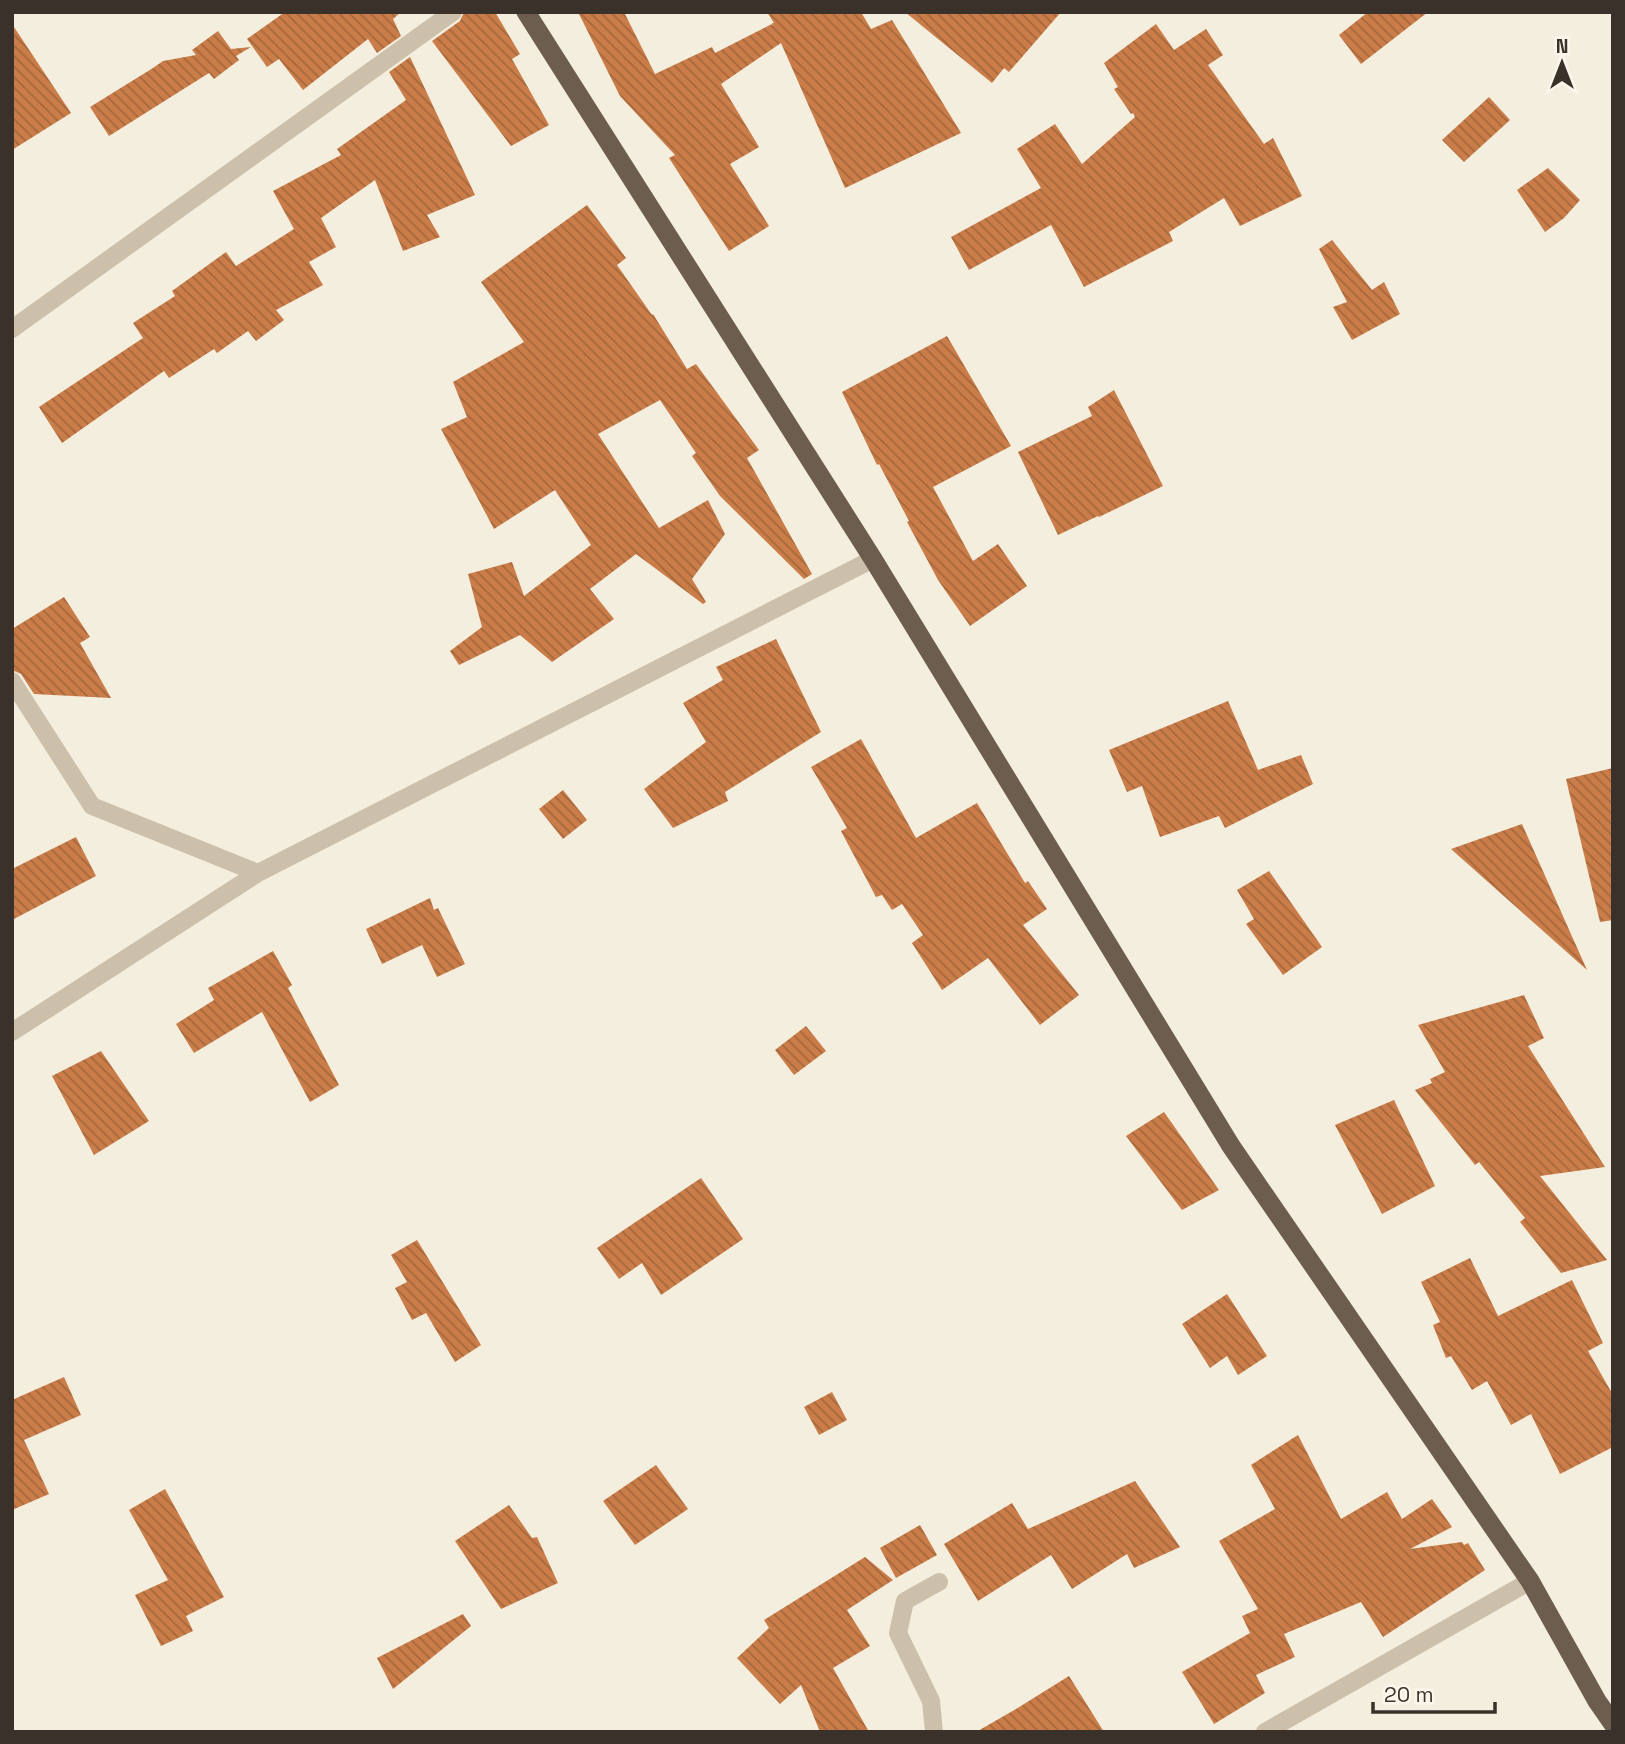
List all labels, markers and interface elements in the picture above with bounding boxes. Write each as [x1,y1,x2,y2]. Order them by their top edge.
north arrow [1527,28,1597,98]
text: N [1556,34,1568,59]
scale bar [1373,1670,1496,1714]
text: 20 m [1384,1681,1434,1708]

